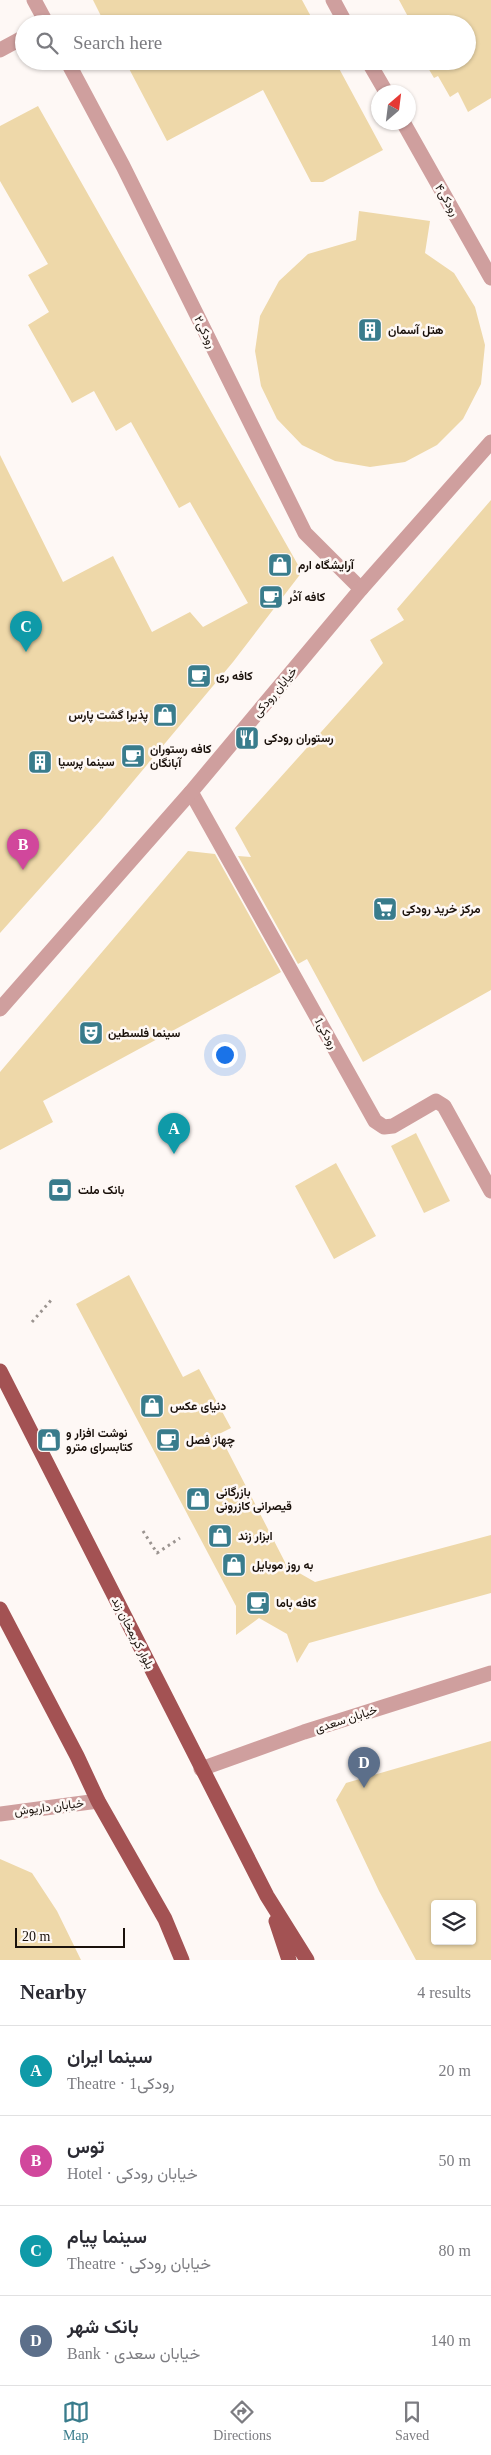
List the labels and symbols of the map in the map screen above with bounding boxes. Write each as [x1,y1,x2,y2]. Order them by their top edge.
north arrow [371,85,416,130]
street label: رودکی۴ [431,181,462,219]
street label: رودکی۲ [190,314,219,351]
building icon: هتل آسمان [357,317,383,343]
place label: هتل آسمان [388,323,443,337]
shop icon: آرایشگاه ارم [267,552,293,578]
place label: آرایشگاه ارم [298,558,355,573]
cafe icon: كافه آدُر [258,584,284,610]
place label: كافه آدُر [287,590,326,605]
pin: C [10,611,42,652]
cafe icon: کافه ری [186,663,212,689]
street label: خیابان رودکی [250,664,301,721]
place label: کافه ری [216,669,253,684]
shop icon: پذیرا گشت پارس [152,702,178,728]
place label: پذیرا گشت پارس [69,708,148,723]
restaurant icon: رستوران رودکی [234,725,260,751]
place label: رستوران رودکی [264,731,334,746]
place label: کافه رستوران آبانگان [150,742,212,770]
cafe icon: کافه رستوران آبانگان [120,743,146,769]
building icon: سینما پرسیا [27,749,53,775]
place label: سینما پرسیا [58,755,115,770]
pin: B [7,829,39,870]
supermarket icon: مرکز خرید رودکی [372,896,398,922]
place label: مرکز خرید رودکی [402,902,481,917]
street label: 1رودکی [311,1015,340,1052]
theatre icon: سینما فلسطین [78,1020,104,1046]
place label: سینما فلسطین [108,1026,181,1040]
your location [212,1042,238,1068]
pin: A [158,1113,190,1154]
bank icon: بانک ملت [47,1177,73,1203]
place label: بانک ملت [78,1183,125,1197]
shop icon: دنیای عکس [139,1393,165,1419]
place label: دنیای عکس [170,1399,226,1413]
place label: نوشت افزار و کتابسرای مترو [66,1426,133,1455]
shop icon: نوشت افزار و کتابسرای مترو [36,1427,62,1453]
cafe icon: چهاز فصل [155,1427,181,1453]
place label: چهاز فصل [186,1433,235,1448]
place label: بازرگانی قیصرانی کازرونی [216,1485,292,1514]
shop icon: بازرگانی قیصرانی کازرونی [185,1486,211,1512]
shop icon: ابزار زند [207,1523,233,1549]
place label: ابزار زند [238,1529,273,1544]
shop icon: به روز موبایل [221,1552,247,1578]
place label: به روز موبایل [252,1558,314,1573]
cafe icon: کافه باما [245,1590,271,1616]
street label: بلوار کریمخان زند [108,1595,157,1672]
place label: کافه باما [276,1596,317,1610]
street label: خیابان سعدی [313,1702,379,1737]
pin: D [348,1747,380,1788]
street label: خیابان داریوش [13,1796,85,1819]
scale bar [15,1925,125,1948]

